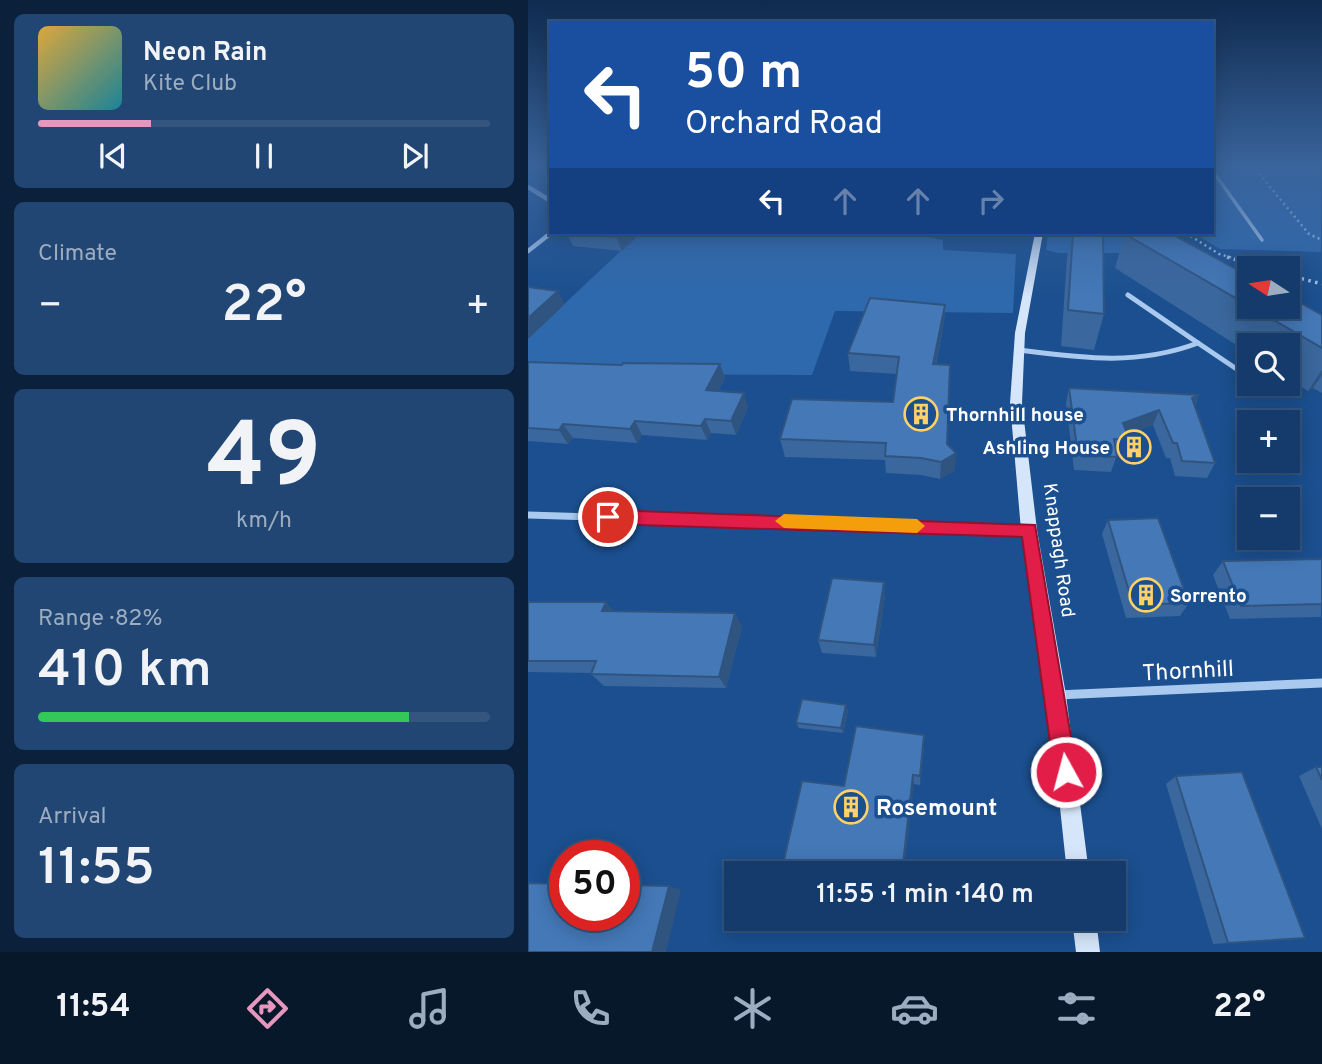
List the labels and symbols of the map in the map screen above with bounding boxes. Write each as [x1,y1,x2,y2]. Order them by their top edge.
north arrow [1237,256,1300,318]
building icon: Thornhill house [902,395,940,433]
place label: Thornhill house [946,404,1084,428]
building icon: Ashling House [1115,428,1153,466]
place label: Ashling House [982,437,1110,461]
street label: Knappagh Road [1037,482,1079,619]
pin [578,487,638,547]
building icon: Sorrento [1127,576,1165,614]
place label: Sorrento [1170,585,1247,609]
street label: Thornhill [1141,656,1235,689]
position arrow [1029,735,1103,809]
building icon: Rosemount [832,788,870,826]
place label: Rosemount [876,795,997,824]
speed limit sign: 50 [549,840,640,931]

